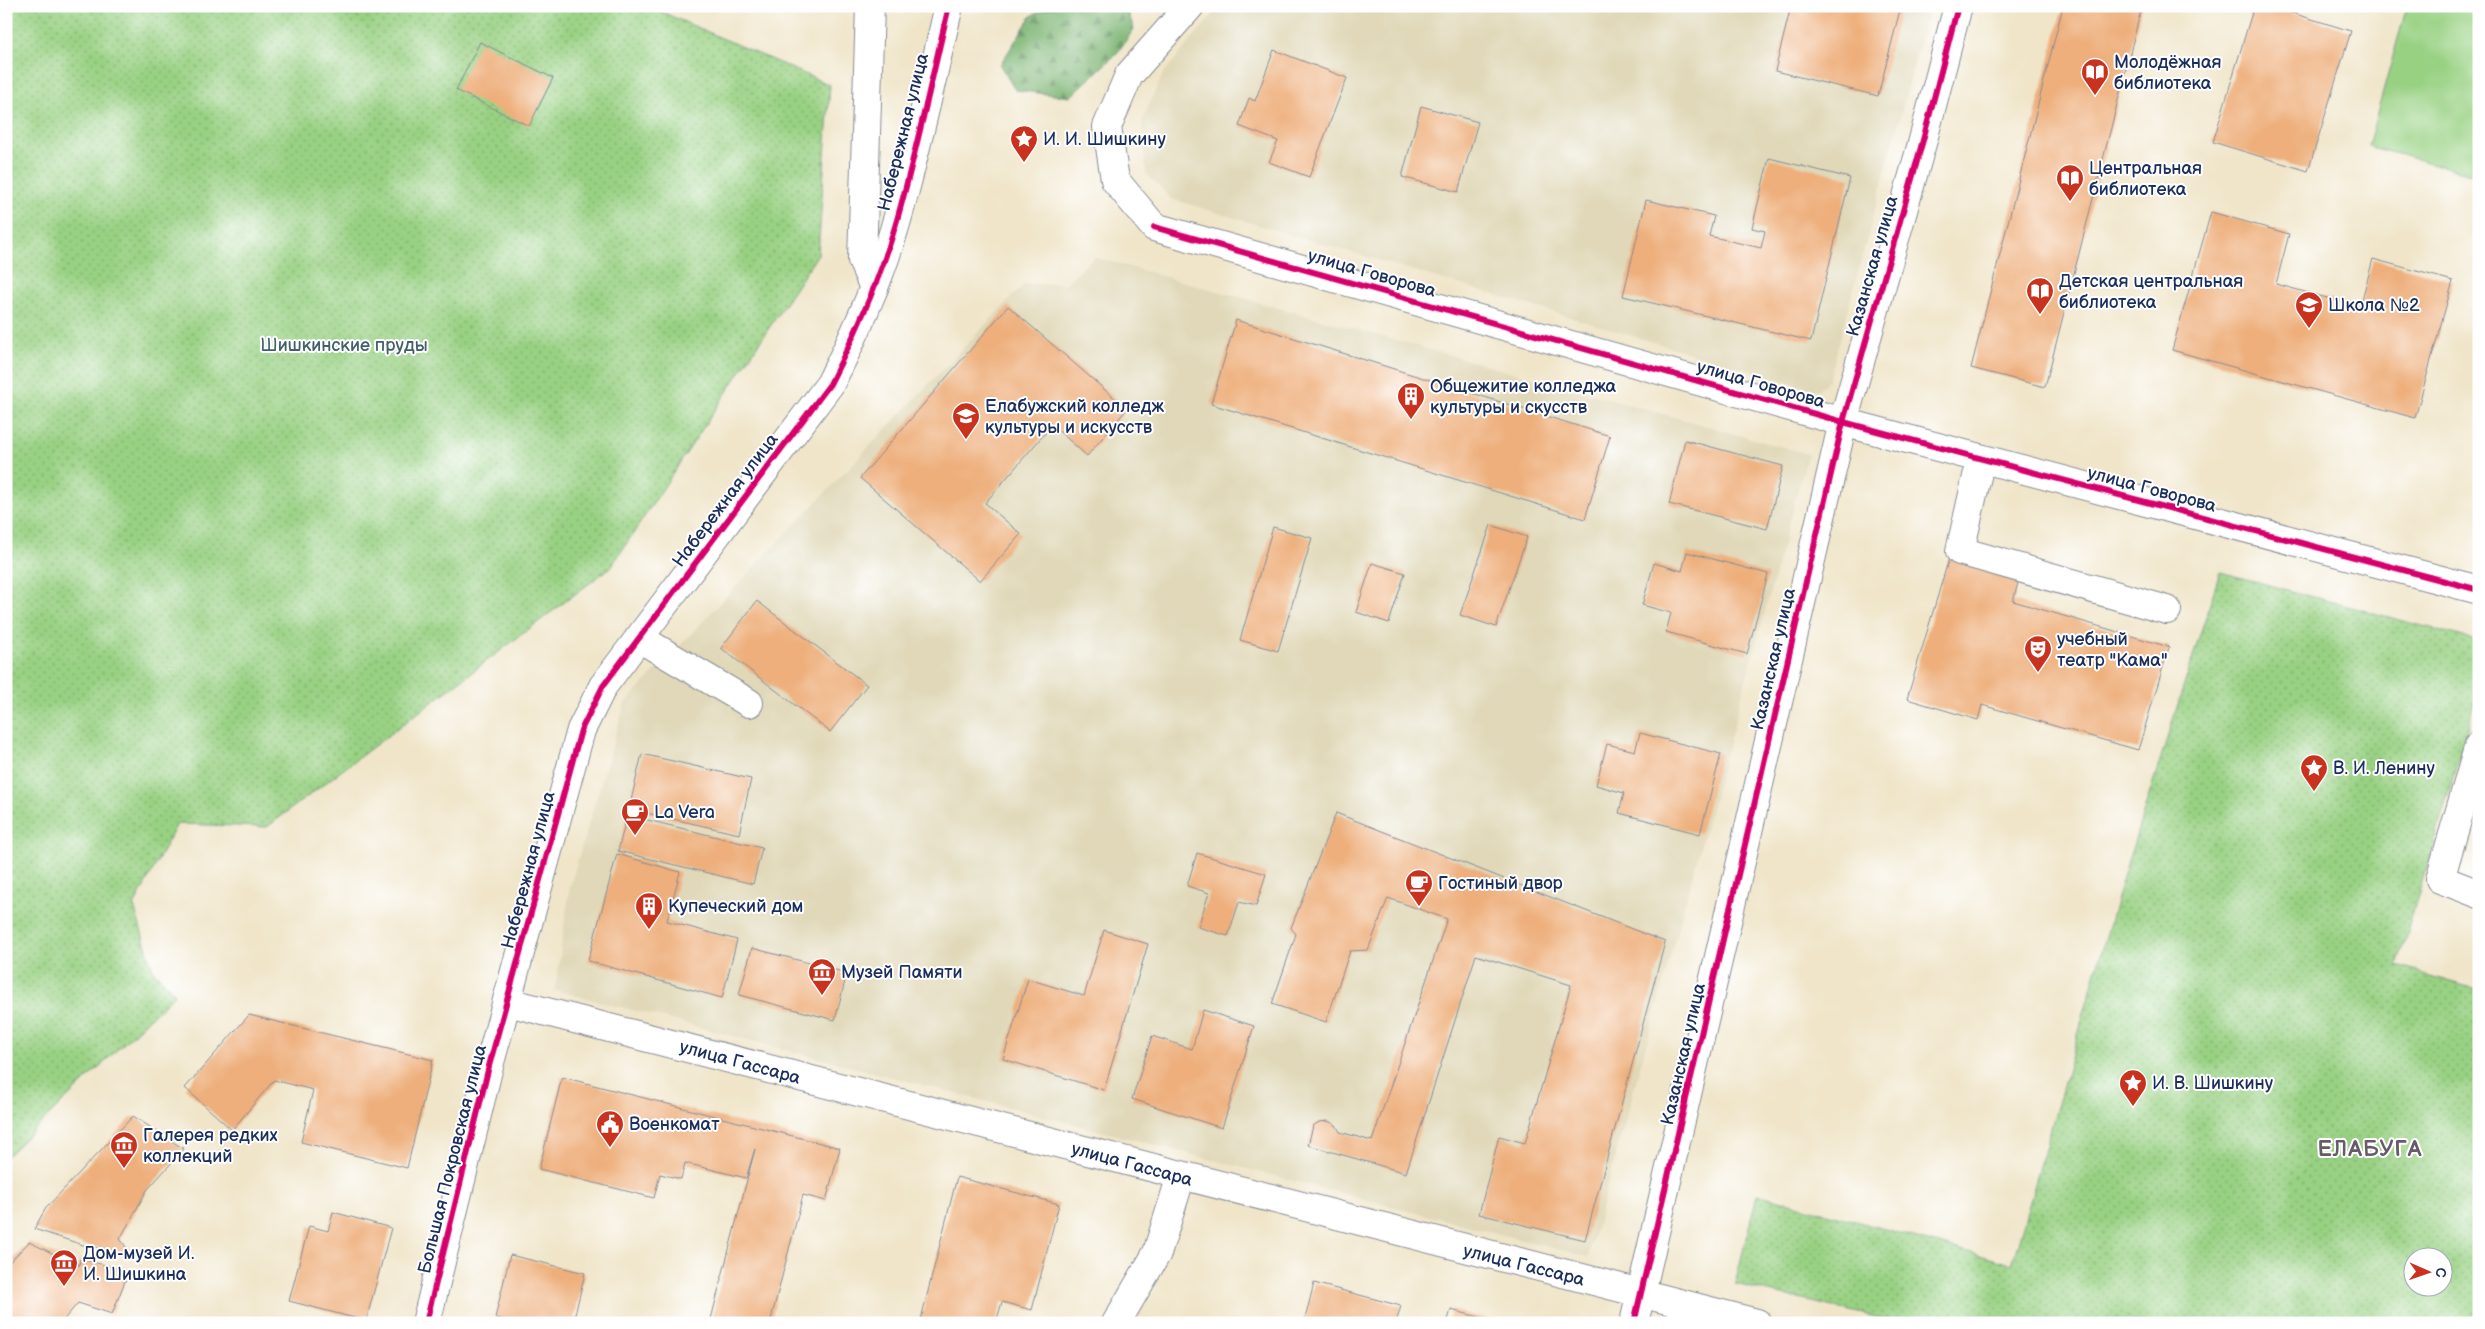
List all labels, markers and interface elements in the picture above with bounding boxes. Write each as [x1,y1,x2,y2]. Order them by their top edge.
street label: Набережная улица [874,51,933,213]
place label: Молодёжная библиотека [2114,52,2222,94]
library icon: Молодёжная библиотека [2080,57,2110,96]
place icon: И. И. Шишкину [1009,124,1039,163]
place label: И. И. Шишкину [1043,129,1167,150]
place label: Центральная библиотека [2089,158,2202,200]
library icon: Центральная библиотека [2055,163,2085,202]
street label: Казанская улица [1842,193,1903,339]
street label: улица Говорова [1305,245,1439,302]
place label: Детская центральная библиотека [2059,271,2243,313]
library icon: Детская центральная библиотека [2025,276,2055,315]
school or university icon: Школа №2 [2294,290,2324,329]
place label: Школа №2 [2328,295,2420,316]
park label: Шишкинские пруды [260,335,428,356]
street label: улица Говорова [1694,356,1828,413]
place label: Общежитие колледжа культуры и скусств [1430,376,1617,418]
building icon: Общежитие колледжа культуры и скусств [1396,381,1426,420]
place label: Елабужский колледж культуры и искусств [985,396,1164,438]
school or university icon: Елабужский колледж культуры и искусств [951,401,981,440]
street label: Набережная улица [668,429,783,571]
street label: улица Говорова [2085,462,2219,517]
street label: Казанская улица [1747,586,1800,732]
place label: учебный театр "Кама" [2057,629,2168,671]
theatre icon: учебный театр "Кама" [2023,634,2053,673]
place icon: В. И. Ленину [2299,753,2329,792]
place label: В. И. Ленину [2333,758,2435,779]
street label: Набережная улица [497,789,560,951]
cafe icon: La Vera [620,797,650,836]
place label: La Vera [654,802,715,823]
cafe icon: Гостиный двор [1404,868,1434,907]
place label: Гостиный двор [1438,873,1563,894]
building icon: Купеческий дом [634,891,664,930]
place label: Купеческий дом [668,896,804,917]
museum icon: Музей Памяти [807,957,837,996]
place label: Музей Памяти [841,962,963,983]
street label: Казанская улица [1657,981,1710,1127]
street label: улица Гассара [677,1036,803,1089]
street label: Большая Покровская улица [414,1042,491,1276]
place icon: И. В. Шишкину [2118,1068,2148,1107]
place label: И. В. Шишкину [2152,1073,2274,1094]
public building icon: Военкомат [595,1109,625,1148]
place label: Военкомат [629,1114,720,1135]
place label: Галерея редких коллекций [143,1125,278,1167]
museum icon: Галерея редких коллекций [109,1130,139,1169]
district label: ЕЛАБУГА [2318,1136,2422,1163]
street label: улица Гассара [1069,1138,1195,1191]
street label: улица Гассара [1461,1240,1587,1291]
place label: Дом-музей И. И. Шишкина [83,1243,194,1285]
north arrow [2402,1246,2452,1296]
museum icon: Дом-музей И. И. Шишкина [49,1248,79,1287]
text: С [2432,1267,2449,1278]

